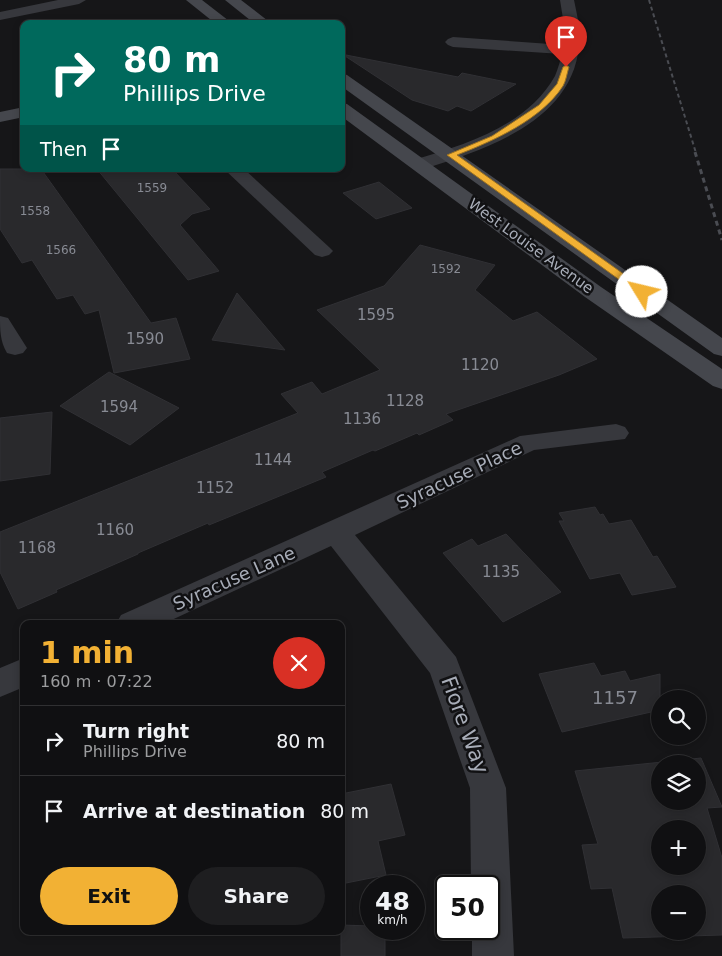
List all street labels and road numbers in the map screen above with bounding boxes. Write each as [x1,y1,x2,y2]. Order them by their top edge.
street label: West Louise Avenue [465,195,597,297]
street label: Syracuse Place [393,437,525,513]
street label: Syracuse Lane [170,542,298,614]
street label: Fiore Way [436,673,494,777]

